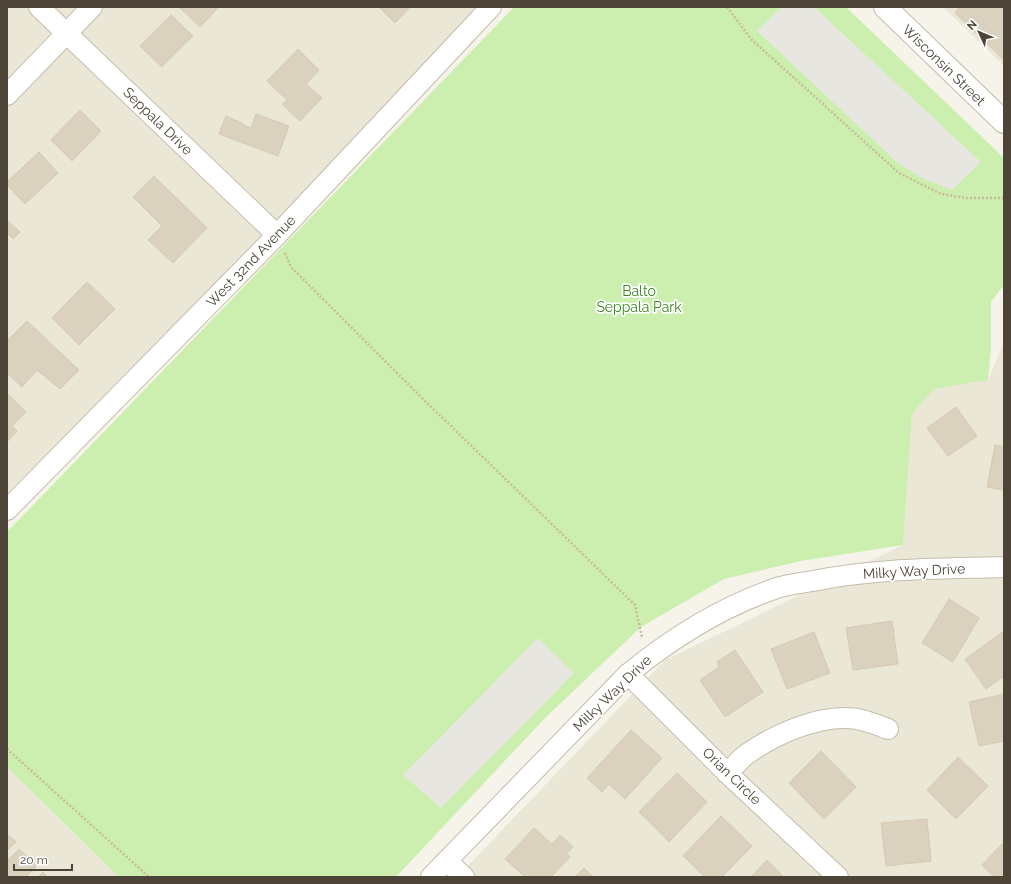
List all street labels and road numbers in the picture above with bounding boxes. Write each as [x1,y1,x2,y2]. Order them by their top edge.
street label: Wisconsin Street [899,21,989,109]
street label: Seppala Drive [120,84,196,158]
street label: West 32nd Avenue [203,212,299,310]
street label: Milky Way Drive [862,560,966,582]
street label: Milky Way Drive [570,652,654,734]
street label: Orian Circle [700,744,764,808]

